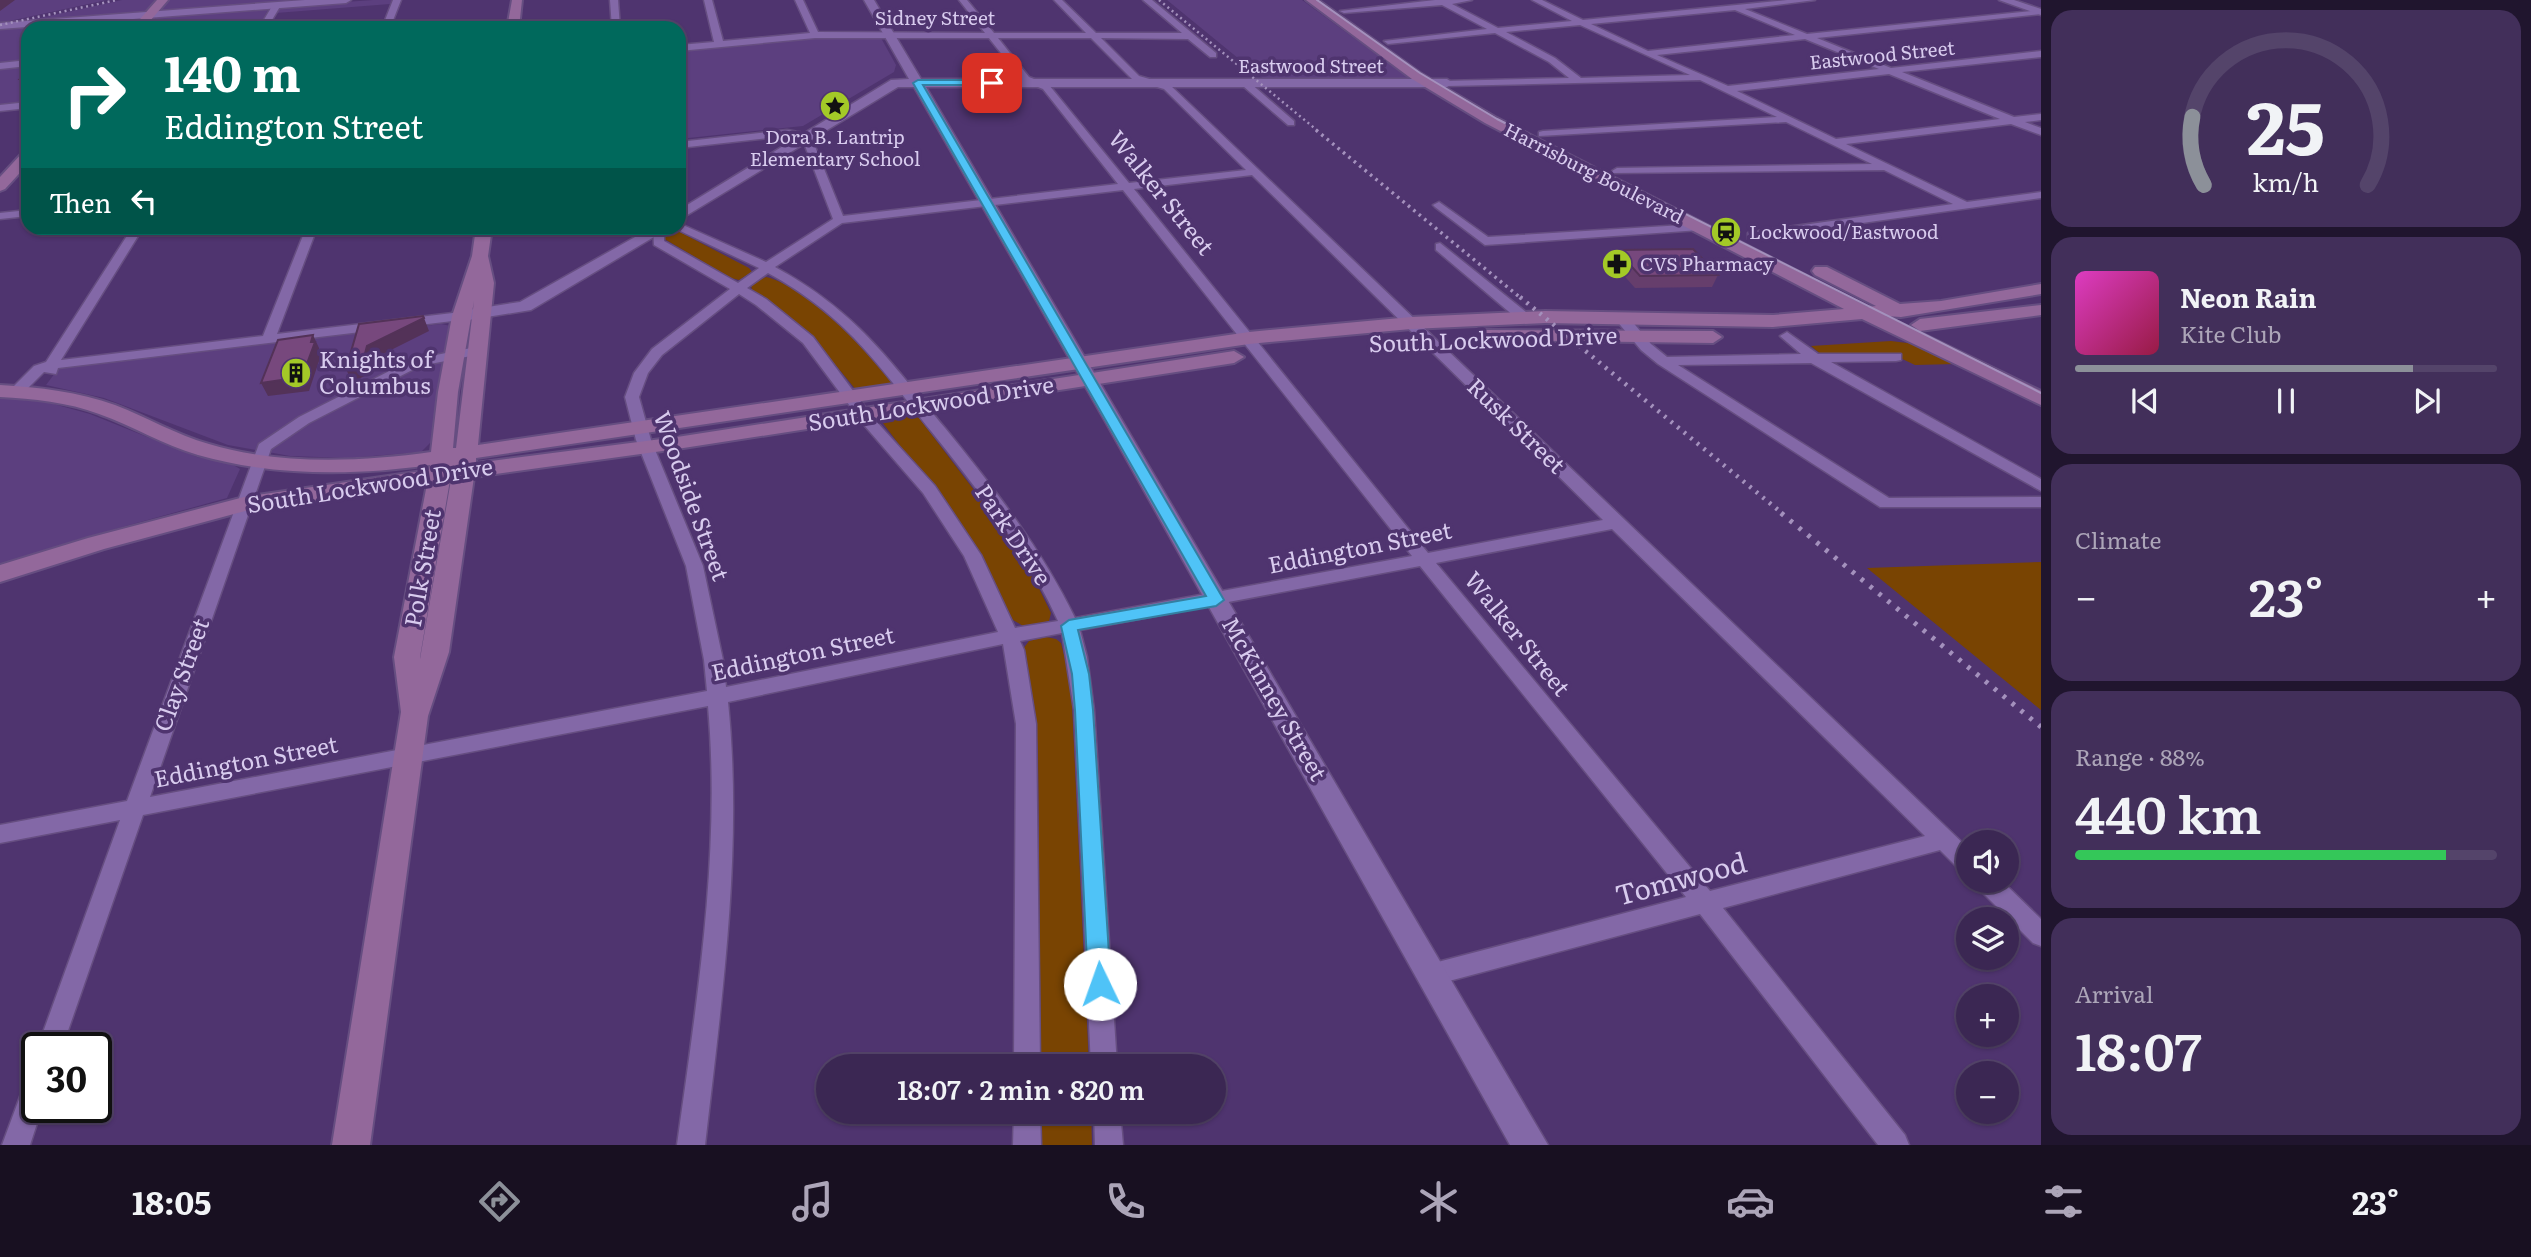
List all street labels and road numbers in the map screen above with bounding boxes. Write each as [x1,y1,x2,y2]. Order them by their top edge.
street label: Sidney Street [875,3,996,31]
street label: Eastwood Street [1808,32,1956,76]
street label: Eastwood Street [1238,51,1384,79]
street label: Harrisburg Boulevard [1500,115,1689,230]
street label: Walker Street [1102,122,1224,262]
street label: South Lockwood Drive [1368,317,1618,359]
street label: South Lockwood Drive [805,366,1056,438]
street label: Rusk Street [1461,369,1575,481]
street label: Woodside Street [646,406,740,586]
street label: South Lockwood Drive [244,448,495,520]
street label: Park Drive [968,477,1061,591]
street label: Polk Street [394,505,448,629]
street label: Eddington Street [1265,511,1455,581]
street label: Walker Street [1458,563,1580,703]
street label: McKinney Street [1215,610,1337,787]
street label: Clay Street [144,612,217,736]
street label: Eddington Street [708,616,898,688]
street label: Eddington Street [151,725,341,795]
street label: Tomwood [1610,839,1751,915]

